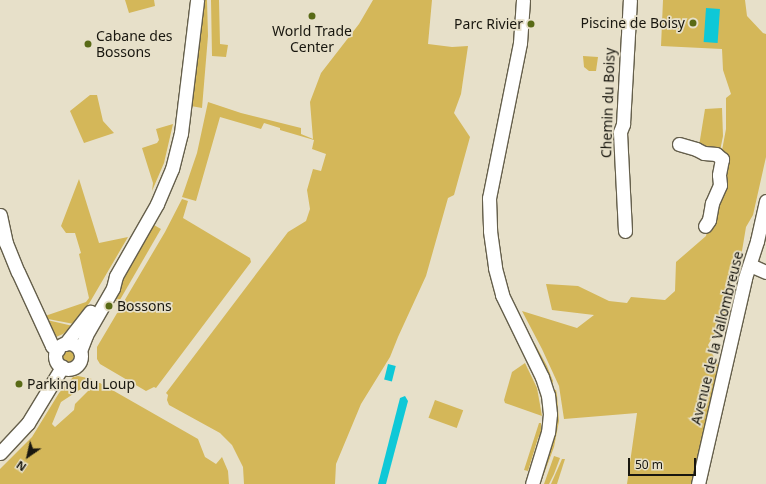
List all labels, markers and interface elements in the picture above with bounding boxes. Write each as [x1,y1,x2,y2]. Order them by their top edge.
marker: World Trade Center [307,11,317,21]
place label: Piscine de Boisy [581,15,685,31]
place label: Parc Rivier [454,16,523,32]
marker: Piscine de Boisy [688,18,698,28]
marker: Parc Rivier [526,19,536,29]
place label: World Trade Center [272,23,352,56]
place label: Cabane des Bossons [96,28,173,60]
marker: Cabane des Bossons [83,39,93,49]
street label: Chemin du Boisy [598,48,618,158]
street label: Avenue de la Vallombreuse [687,250,747,426]
place label: Bossons [117,298,172,314]
marker: Bossons [104,301,114,311]
place label: Parking du Loup [27,376,135,392]
marker: Parking du Loup [14,379,24,389]
north arrow [8,436,48,476]
scale bar [630,450,698,476]
text: 50 m [635,456,663,473]
text: N [13,458,29,475]

